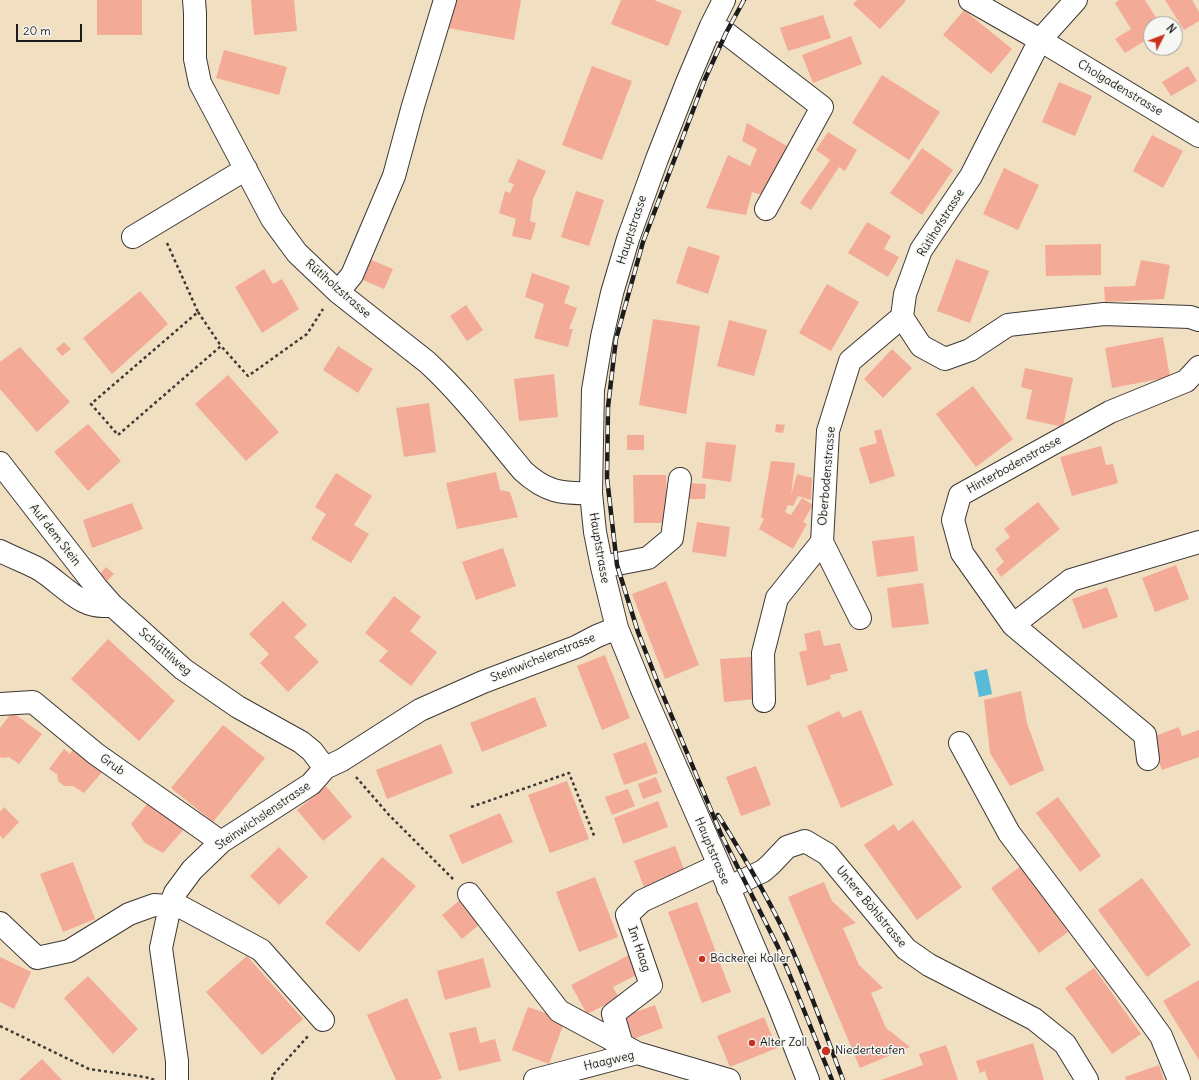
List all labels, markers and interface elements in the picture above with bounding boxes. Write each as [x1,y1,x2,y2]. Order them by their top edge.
scale bar [18,16,84,42]
north arrow [1143,16,1183,56]
text: N [1163,21,1179,36]
text: 20 m [23,23,51,38]
street label: Cholgadenstrasse [1075,57,1165,119]
street label: Rütihofstrasse [914,186,968,260]
street label: Hauptstrasse [614,194,650,266]
street label: Rütiholzstrasse [302,257,374,321]
street label: Oberbodenstrasse [815,426,839,526]
street label: Hinterbodenstrasse [964,433,1064,497]
street label: Auf dem Stein [26,501,84,569]
street label: Hauptstrasse [586,511,612,585]
street label: Schlättliweg [136,625,194,679]
street label: Steinwichslenstrasse [489,630,597,686]
street label: Grub [97,751,127,779]
street label: Steinwichslenstrasse [213,779,313,853]
street label: Hauptstrasse [691,815,733,887]
street label: Untere Böhlstrasse [833,863,909,951]
street label: Im Haag [624,924,654,974]
place label: Bäckerei Koller [710,952,791,966]
marker: Bäckerei Koller [697,954,707,964]
place label: Alter Zoll [760,1036,807,1050]
marker: Alter Zoll [747,1038,757,1048]
place label: Niederteufen [835,1044,905,1058]
marker: Niederteufen [820,1045,832,1057]
street label: Haagweg [582,1048,636,1074]

